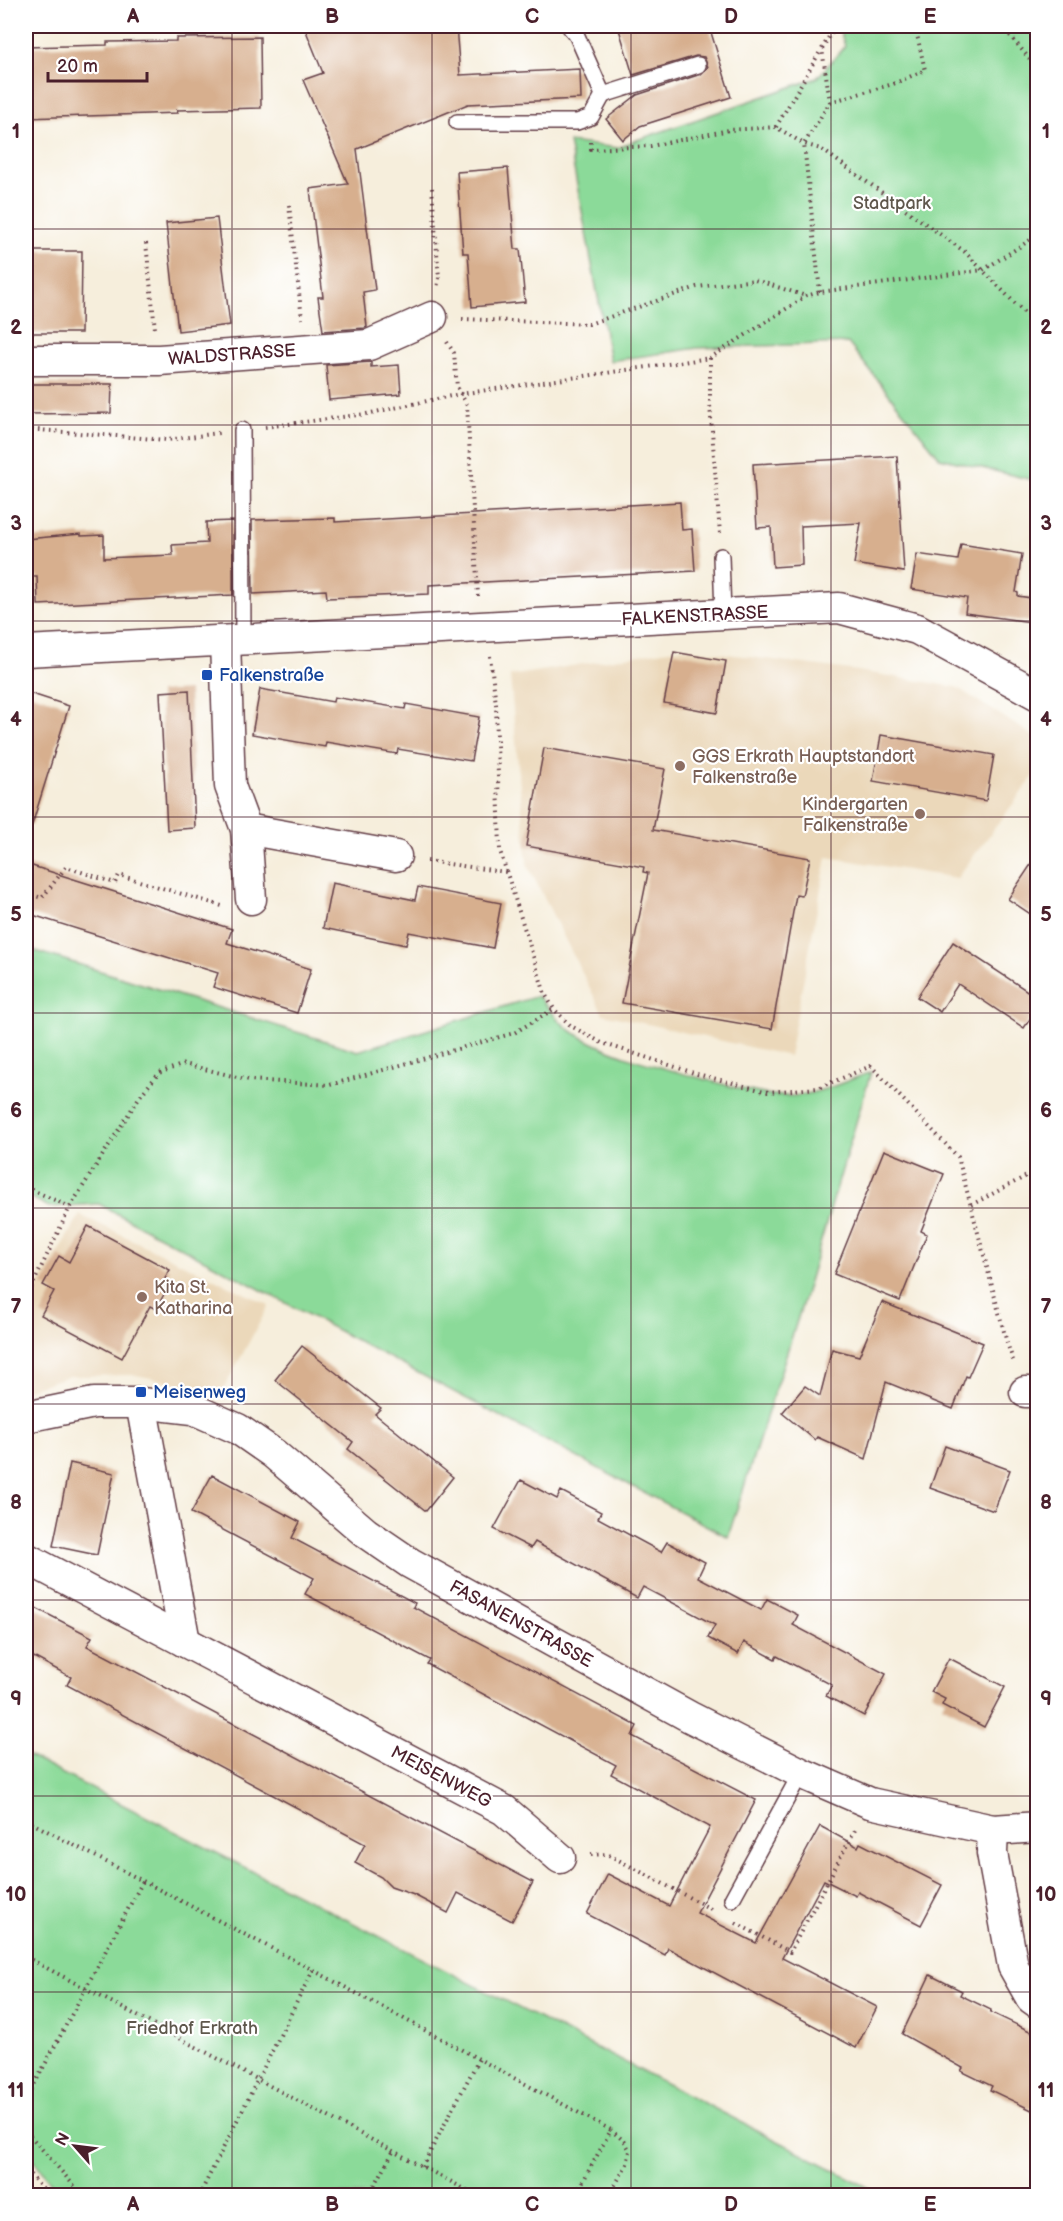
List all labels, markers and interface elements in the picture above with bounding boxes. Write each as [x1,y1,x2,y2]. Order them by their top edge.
text: A [126,5,140,29]
text: B [325,5,339,29]
text: C [525,5,539,29]
text: D [724,5,738,29]
text: E [924,5,937,29]
scale bar [48,45,147,83]
text: 20 m [57,56,98,77]
text: 1 [12,120,20,144]
text: 1 [1042,120,1050,144]
park label: Stadtpark [853,193,931,214]
text: 2 [10,316,22,340]
text: 2 [1040,316,1052,340]
street label: WALDSTRASSE [167,340,297,370]
text: 3 [10,512,22,536]
text: 3 [1040,512,1052,536]
street label: FALKENSTRASSE [621,602,769,630]
place label: Falkenstraße [219,665,325,686]
marker: Falkenstraße [200,668,214,682]
text: 4 [10,708,22,732]
text: 4 [1040,708,1052,732]
place label: GGS Erkrath Hauptstandort Falkenstraße [692,746,915,788]
marker: GGS Erkrath Hauptstandort Falkenstraße [673,759,687,773]
place label: Kindergarten Falkenstraße [802,794,908,836]
marker: Kindergarten Falkenstraße [913,807,927,821]
text: 5 [10,903,22,927]
text: 5 [1040,903,1052,927]
text: 6 [10,1099,22,1123]
text: 6 [1040,1099,1052,1123]
place label: Kita St. Katharina [154,1277,232,1319]
marker: Kita St. Katharina [135,1290,149,1304]
text: 7 [10,1295,22,1319]
text: 7 [1040,1295,1052,1319]
place label: Meisenweg [153,1382,246,1403]
marker: Meisenweg [134,1385,148,1399]
text: 8 [10,1491,22,1515]
text: 8 [1040,1491,1052,1515]
street label: FASANENSTRASSE [446,1576,596,1672]
text: 9 [10,1687,22,1711]
text: 9 [1040,1687,1052,1711]
street label: MEISENWEG [387,1742,495,1812]
text: 10 [6,1883,26,1907]
text: 10 [1036,1883,1056,1907]
park label: Friedhof Erkrath [126,2018,258,2039]
text: 11 [8,2079,24,2103]
text: 11 [1038,2079,1054,2103]
north arrow [45,2116,105,2176]
text: N [52,2130,74,2149]
text: A [126,2193,140,2217]
text: B [325,2193,339,2217]
text: C [525,2193,539,2217]
text: D [724,2193,738,2217]
text: E [924,2193,937,2217]

